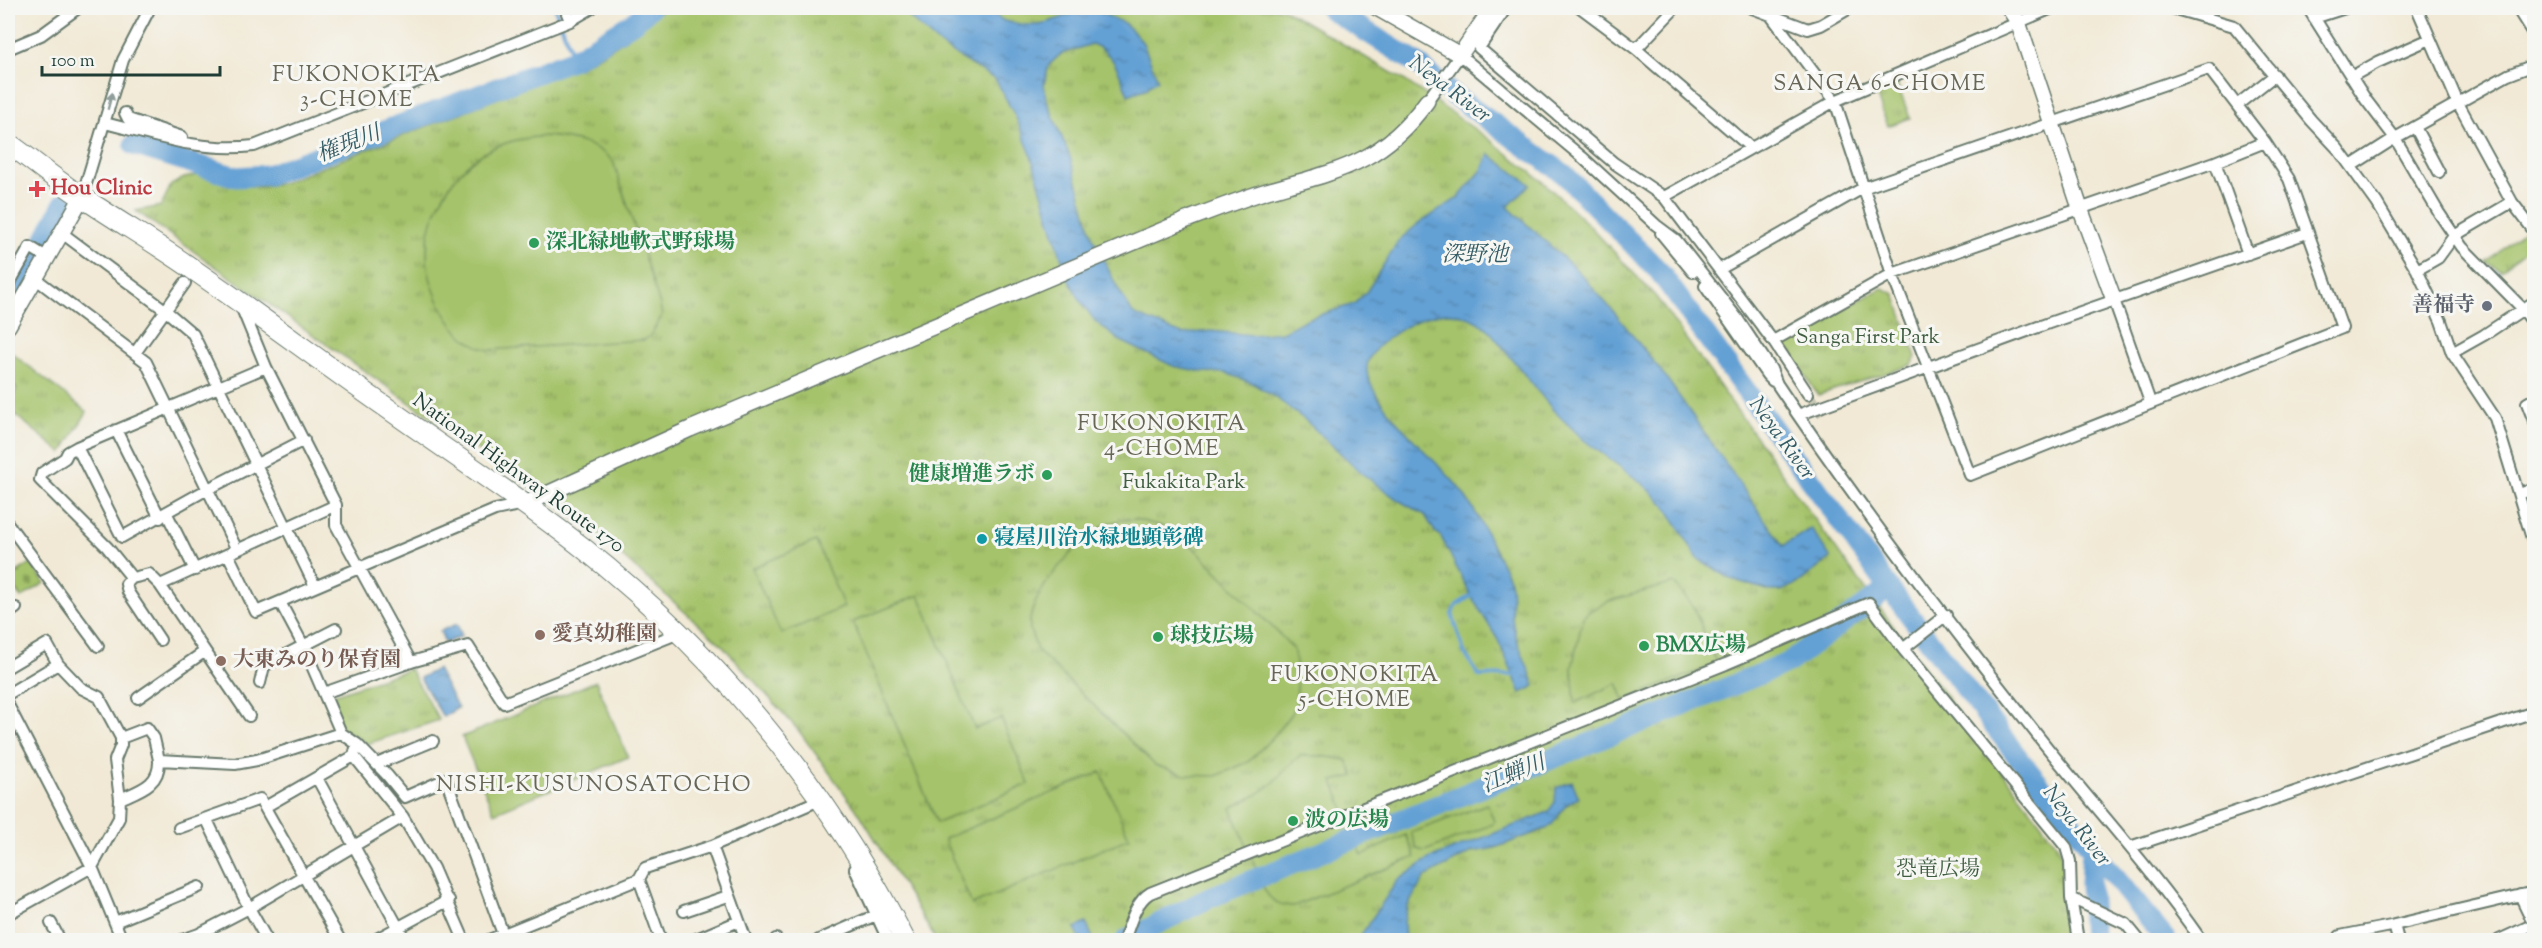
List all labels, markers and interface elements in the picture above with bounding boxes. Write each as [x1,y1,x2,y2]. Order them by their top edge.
scale bar [42,39,220,77]
water label: Neya River [1401,48,1497,132]
text: 100 m [51,49,95,75]
district label: FUKONOKITA 3-CHOME [272,60,442,117]
district label: SANGA 6-CHOME [1773,69,1987,101]
one-way arrow [106,91,115,109]
water label: 権現川 [312,118,387,172]
place label: Hou Clinic [51,174,153,204]
marker: Hou Clinic [28,180,46,198]
place label: 深北緑地軟式野球場 [546,228,735,258]
marker: 深北緑地軟式野球場 [527,236,541,250]
water label: 深野池 [1442,240,1511,272]
place label: 善福寺 [2412,291,2475,321]
marker: 善福寺 [2480,299,2494,313]
park label: Sanga First Park [1796,323,1941,353]
street label: National Highway Route 170 [406,387,630,561]
water label: Neya River [1740,391,1822,487]
district label: FUKONOKITA 4-CHOME [1077,409,1247,466]
place label: 健康増進ラボ [909,460,1035,490]
marker: 健康増進ラボ [1040,468,1054,482]
park label: Fukakita Park [1122,468,1246,498]
place label: 寝屋川治水緑地顕彰碑 [994,524,1204,554]
marker: 寝屋川治水緑地顕彰碑 [975,532,989,546]
place label: 愛真幼稚園 [552,620,657,650]
place label: 球技広場 [1170,622,1254,652]
marker: 愛真幼稚園 [533,628,547,642]
marker: 球技広場 [1151,630,1165,644]
place label: BMX広場 [1656,631,1746,661]
marker: BMX広場 [1637,639,1651,653]
place label: 大東みのり保育園 [233,646,401,676]
marker: 大東みのり保育園 [214,654,228,668]
district label: FUKONOKITA 5-CHOME [1270,660,1440,717]
water label: 江蝉川 [1477,747,1552,802]
district label: NISHI-KUSUNOSATOCHO [436,770,752,802]
water label: Neya River [2034,778,2118,874]
place label: 波の広場 [1305,806,1389,836]
marker: 波の広場 [1286,814,1300,828]
park label: 恐竜広場 [1896,855,1980,885]

